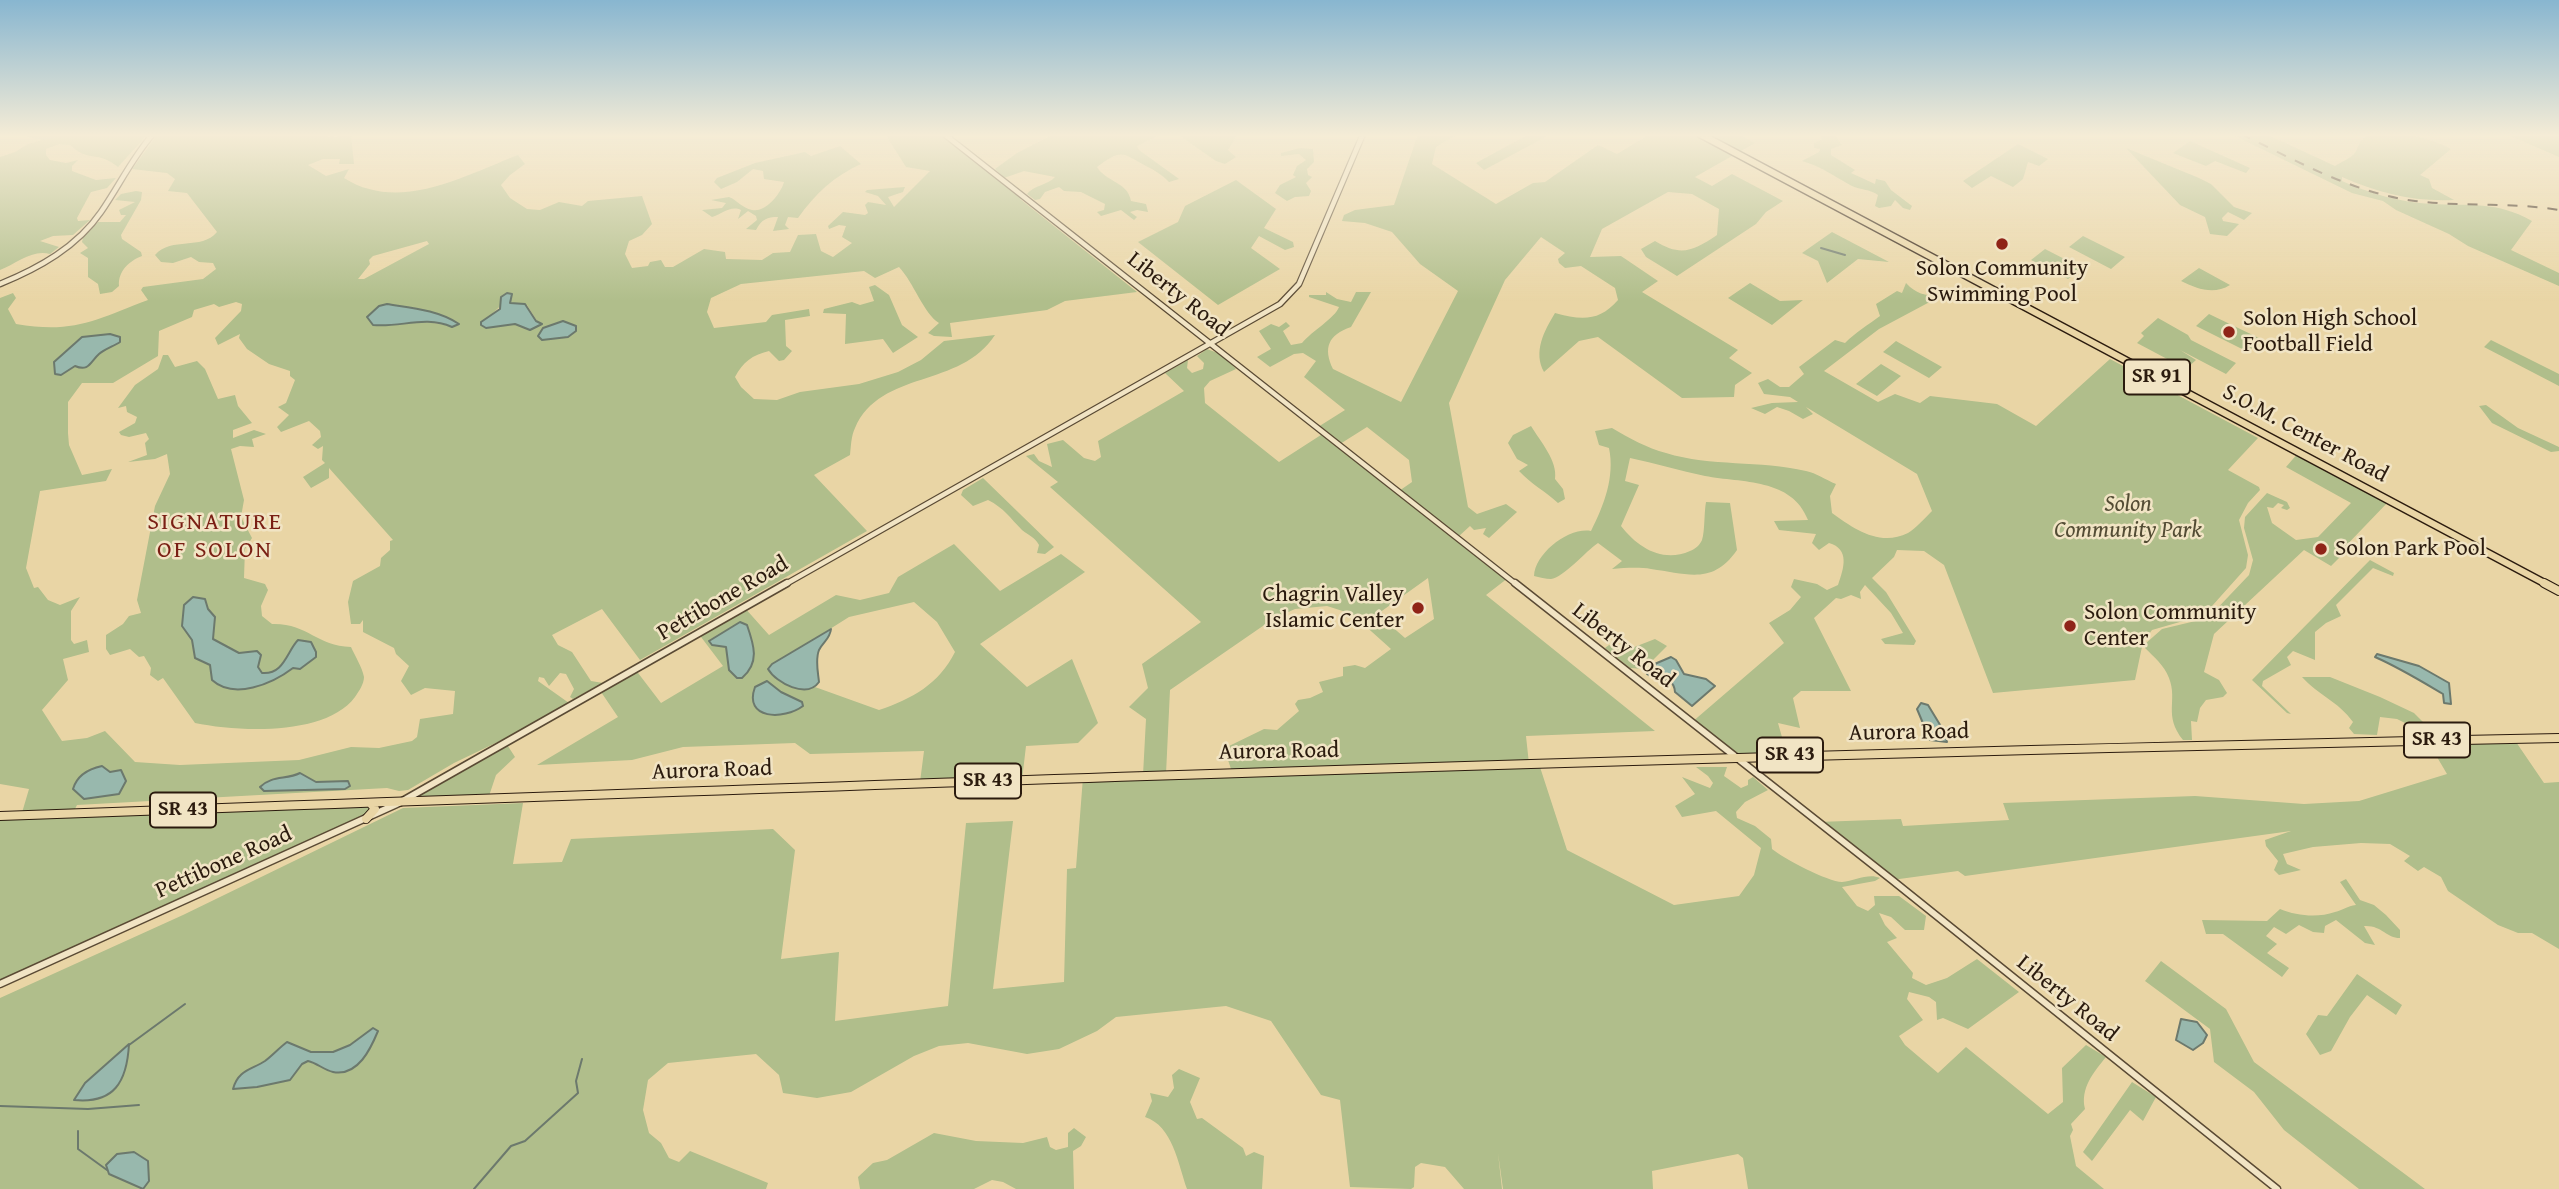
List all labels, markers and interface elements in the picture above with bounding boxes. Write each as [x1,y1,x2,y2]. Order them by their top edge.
marker: Solon Community Swimming Pool [1994,236,2010,252]
street label: Liberty Road [1121,246,1235,344]
place label: Solon Community Swimming Pool [1916,255,2088,309]
place label: Solon High School Football Field [2243,305,2417,359]
marker: Solon High School Football Field [2221,324,2237,340]
road number: SR 91 [2124,360,2190,394]
street label: S.O.M. Center Road [2217,379,2393,489]
park label: Solon Community Park [2054,491,2202,545]
district label: SIGNATURE OF SOLON [148,509,282,565]
place label: Solon Park Pool [2335,535,2486,563]
marker: Solon Park Pool [2313,541,2329,557]
street label: Pettibone Road [653,550,793,648]
place label: Chagrin Valley Islamic Center [1263,581,1404,635]
street label: Liberty Road [1566,597,1680,695]
place label: Solon Community Center [2084,599,2256,653]
marker: Chagrin Valley Islamic Center [1410,600,1426,616]
marker: Solon Community Center [2062,618,2078,634]
street label: Aurora Road [1848,718,1970,748]
road number: SR 43 [2404,722,2470,758]
street label: Aurora Road [1218,737,1340,767]
road number: SR 43 [1757,738,1823,772]
street label: Aurora Road [651,755,773,787]
road number: SR 43 [955,764,1021,798]
road number: SR 43 [150,792,216,828]
street label: Pettibone Road [152,821,296,905]
street label: Liberty Road [2011,950,2123,1048]

